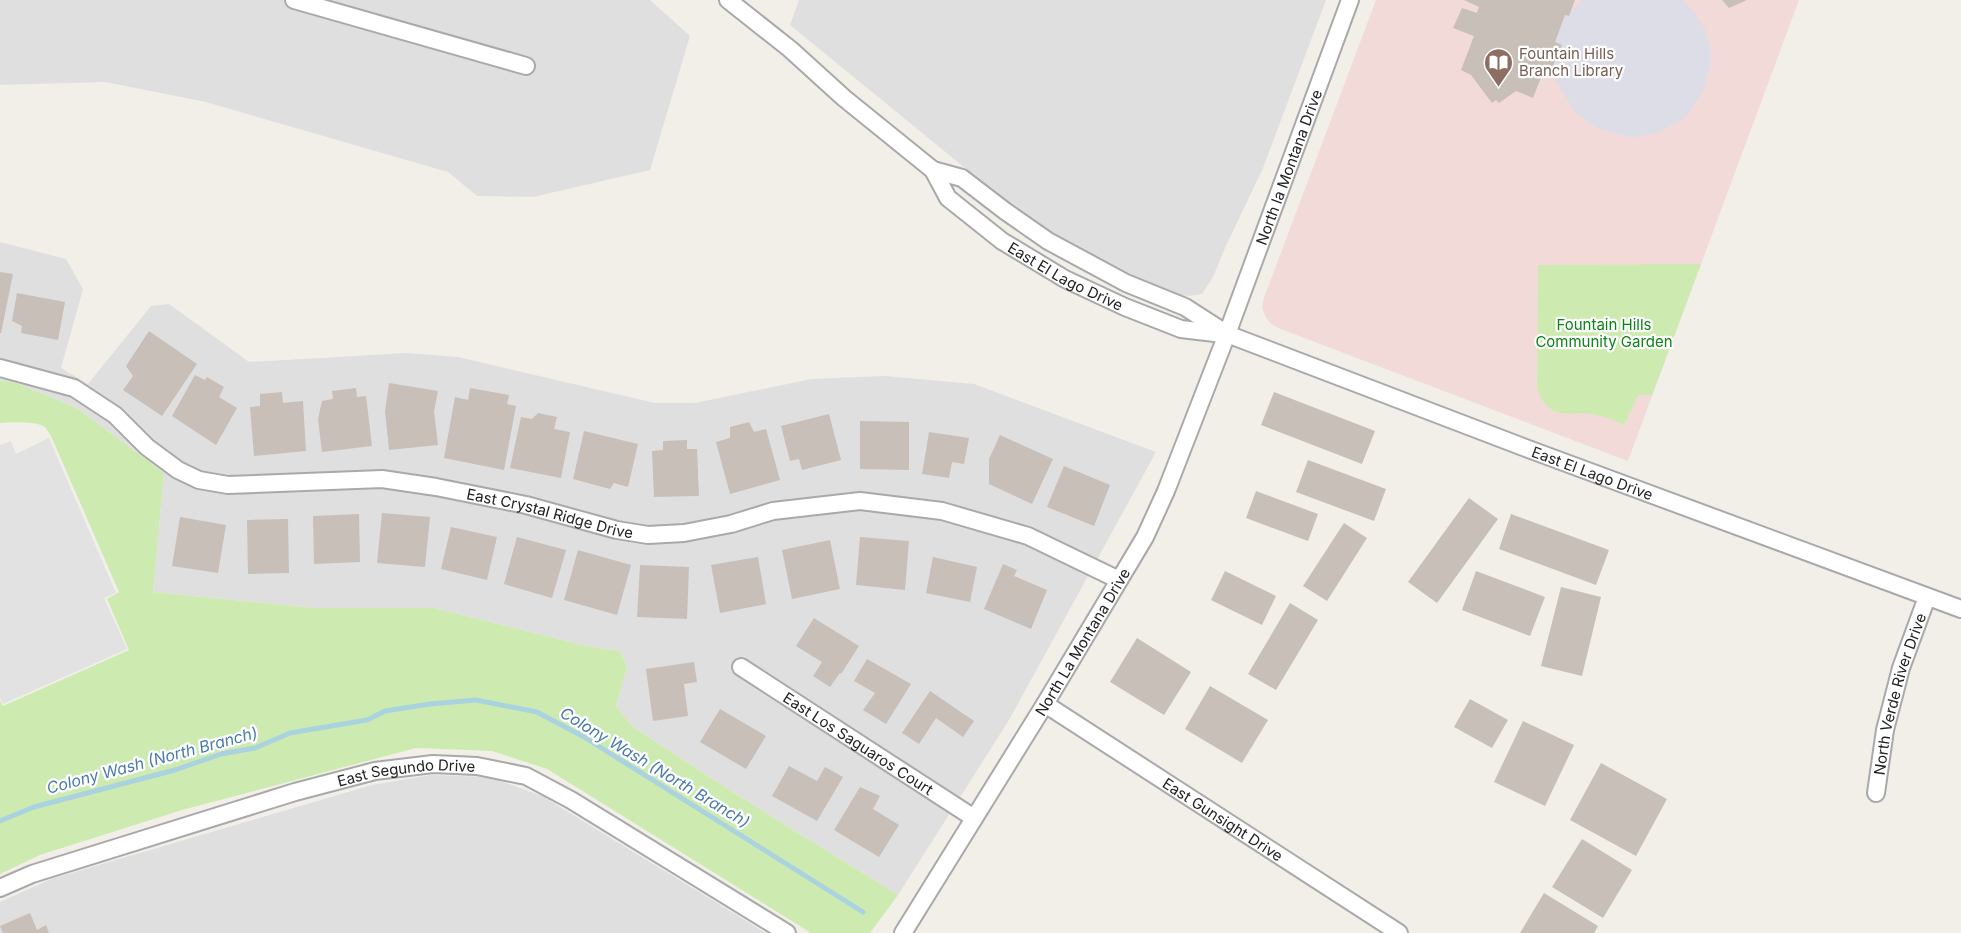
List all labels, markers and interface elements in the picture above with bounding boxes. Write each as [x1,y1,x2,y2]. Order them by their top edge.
place label: Fountain Hills Branch Library [1519,44,1624,80]
library icon: Fountain Hills Branch Library [1482,46,1514,88]
street label: North la Montana Drive [1251,87,1326,247]
street label: East El Lago Drive [1005,237,1126,314]
park label: Fountain Hills Community Garden [1535,315,1673,351]
street label: East El Lago Drive [1529,442,1656,504]
street label: East Crystal Ridge Drive [465,484,635,542]
street label: North La Montana Drive [1031,564,1134,719]
street label: North Verde River Drive [1869,610,1930,776]
street label: East Los Saguaros Court [780,688,937,799]
water label: Colony Wash (North Branch) [557,702,753,832]
water label: Colony Wash (North Branch) [44,722,260,798]
street label: East Segundo Drive [335,754,476,790]
street label: East Gunsight Drive [1159,773,1287,865]

